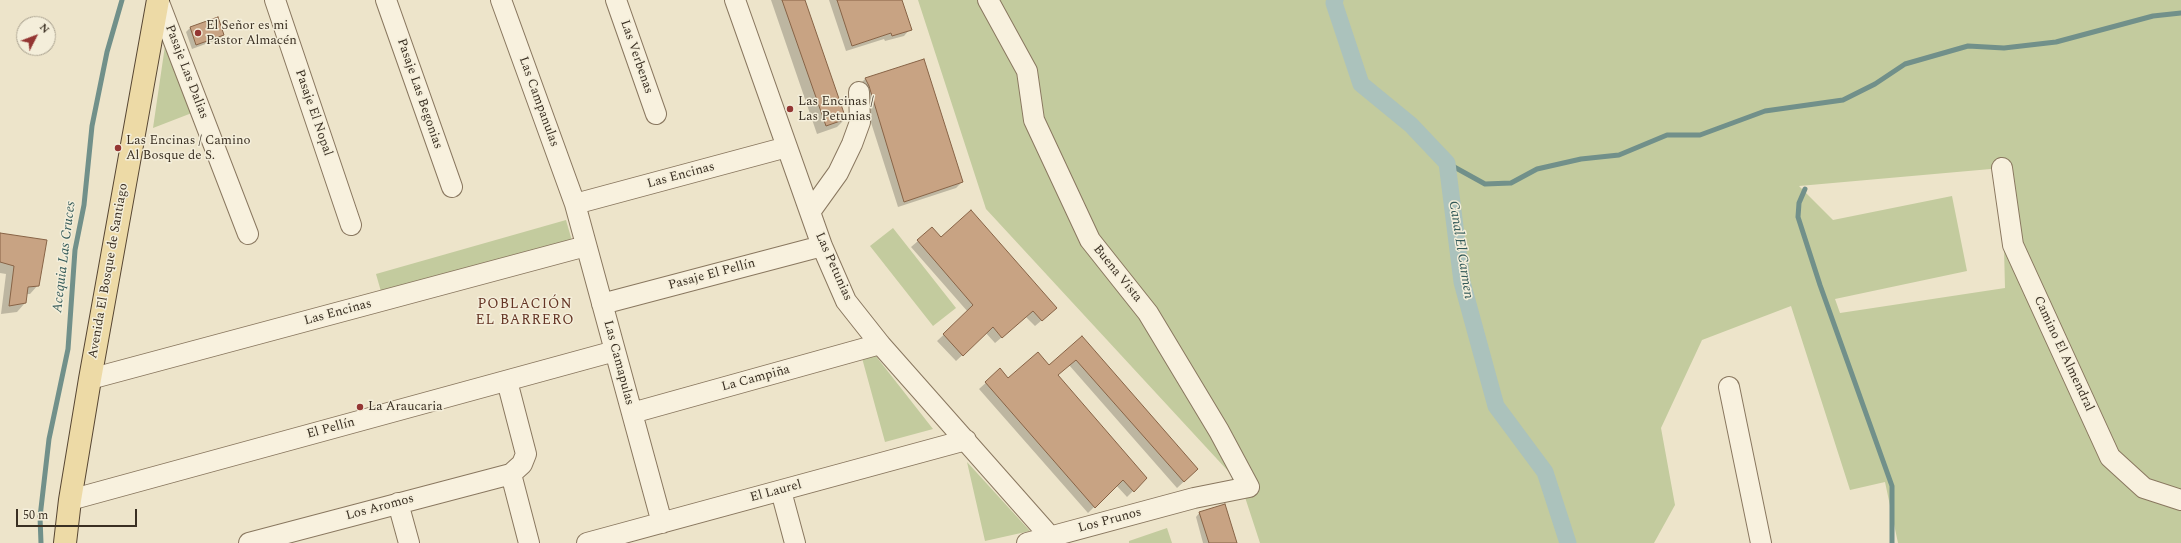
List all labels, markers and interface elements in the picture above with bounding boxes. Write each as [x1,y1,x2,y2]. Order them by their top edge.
north arrow [16,16,56,56]
place label: El Señor es mi Pastor Almacén [206,18,297,49]
street label: Las Verbenas [616,18,656,96]
text: N [35,19,54,37]
street label: Pasaje Las Dalias [161,23,211,121]
marker: El Señor es mi Pastor Almacén [193,28,203,38]
street label: Pasaje Las Begonias [393,37,445,151]
street label: Las Campanulas [514,55,562,149]
street label: Pasaje El Nopal [291,68,335,158]
place label: Las Encinas / Las Petunias [798,94,874,125]
marker: Las Encinas / Las Petunias [785,104,795,114]
place label: Las Encinas / Camino Al Bosque de S. [126,133,251,164]
marker: Las Encinas / Camino Al Bosque de S. [113,143,123,153]
street label: Las Encinas [646,160,716,192]
street label: Avenida El Bosque de Santiago [86,182,132,360]
water label: Acequia Las Cruces [50,200,80,314]
water label: Canal El Carmen [1444,200,1476,300]
street label: Las Petunias [811,230,855,304]
street label: Buena Vista [1089,242,1145,306]
street label: Pasaje El Pellín [667,256,757,294]
street label: Camino El Almendral [2029,294,2097,414]
street label: Las Encinas [303,297,373,329]
district label: POBLACIÓN EL BARRERO [475,297,575,330]
street label: Las Camapulas [599,319,637,407]
street label: La Campiña [720,362,792,396]
place label: La Araucaria [368,399,443,415]
marker: La Araucaria [355,402,365,412]
street label: El Pellín [305,415,357,443]
street label: El Laurel [749,478,803,506]
street label: Los Aromos [344,491,416,525]
scale bar [18,501,139,527]
street label: Los Prunos [1077,505,1143,537]
text: 50 m [23,506,48,525]

